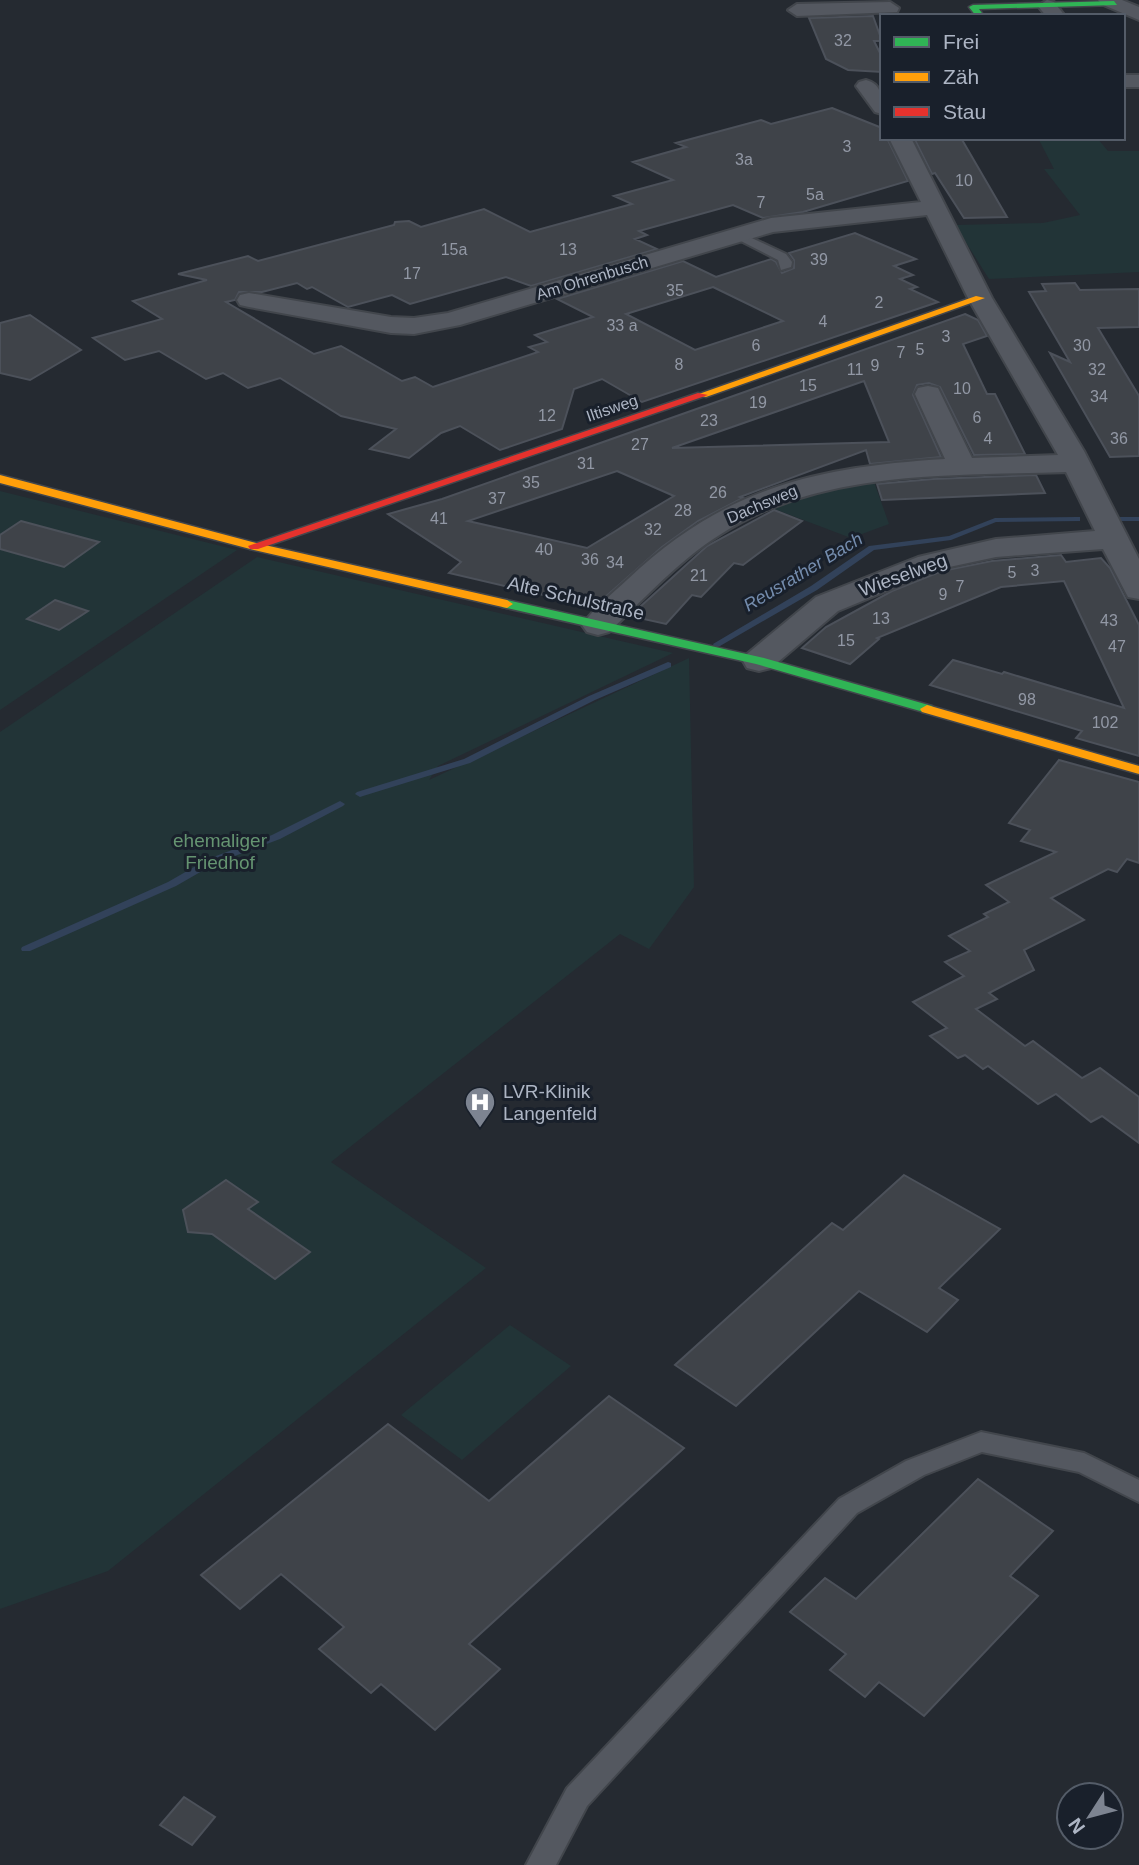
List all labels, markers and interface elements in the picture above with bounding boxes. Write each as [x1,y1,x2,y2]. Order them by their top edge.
legend [880,14,1125,140]
text: Frei [943,30,979,53]
house number: 32 [834,32,852,49]
text: Zäh [943,65,979,88]
text: Stau [943,100,986,123]
house number: 3 [843,138,852,155]
house number: 3a [735,151,753,168]
house number: 10 [955,172,973,189]
house number: 5a [806,186,824,203]
house number: 7 [757,194,766,211]
house number: 15a [441,241,467,258]
house number: 13 [559,241,577,258]
house number: 39 [810,251,828,268]
street label: Am Ohrenbusch [534,253,650,303]
house number: 17 [403,265,421,282]
house number: 35 [666,282,684,299]
house number: 2 [875,294,884,311]
house number: 4 [819,313,828,330]
house number: 33 a [606,317,638,334]
house number: 3 [942,328,951,345]
house number: 6 [752,337,761,354]
house number: 30 [1073,337,1091,354]
house number: 5 [916,341,925,358]
house number: 7 [897,344,906,361]
house number: 8 [675,356,684,373]
house number: 9 [871,357,880,374]
house number: 11 [847,361,863,378]
house number: 32 [1088,361,1106,378]
house number: 15 [799,377,817,394]
house number: 10 [953,380,971,397]
house number: 34 [1090,388,1108,405]
street label: Iltisweg [584,391,640,425]
house number: 19 [749,394,767,411]
house number: 12 [538,407,556,424]
house number: 6 [973,409,982,426]
house number: 23 [700,412,718,429]
house number: 4 [984,430,993,447]
house number: 36 [1110,430,1128,447]
house number: 27 [631,436,649,453]
house number: 31 [577,455,595,472]
house number: 35 [522,474,540,491]
street label: Dachsweg [724,482,800,526]
house number: 26 [709,484,727,501]
house number: 37 [488,490,506,507]
house number: 28 [674,502,692,519]
house number: 41 [430,510,448,527]
house number: 32 [644,521,662,538]
water label: Reusrather Bach [740,529,866,615]
house number: 40 [535,541,553,558]
street label: Wieselweg [856,549,950,601]
house number: 36 [581,551,599,568]
house number: 34 [606,554,624,571]
house number: 3 [1031,562,1040,579]
house number: 5 [1008,564,1017,581]
house number: 21 [690,567,708,584]
street label: Alte Schulstraße [506,572,646,624]
house number: 7 [956,578,965,595]
house number: 9 [939,586,948,603]
house number: 13 [872,610,890,627]
house number: 43 [1100,612,1118,629]
house number: 15 [837,632,855,649]
house number: 47 [1108,638,1126,655]
house number: 98 [1018,691,1036,708]
house number: 102 [1092,714,1118,731]
park label: ehemaliger Friedhof [173,830,268,873]
place label: LVR-Klinik Langenfeld [503,1081,597,1124]
hospital icon: LVR-Klinik Langenfeld [463,1085,497,1129]
north arrow [1055,1781,1125,1851]
text: N [1064,1814,1089,1837]

